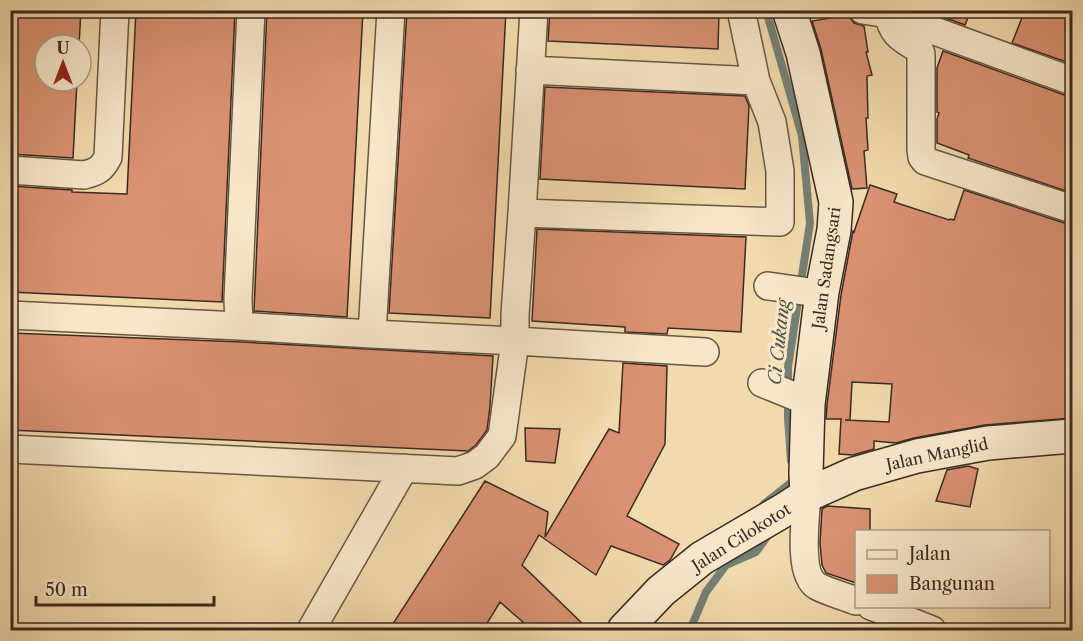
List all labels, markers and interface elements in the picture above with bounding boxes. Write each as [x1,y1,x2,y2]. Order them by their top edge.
north arrow [33,33,93,93]
text: U [57,38,70,58]
street label: Jalan Sadangsari [807,206,844,333]
water label: Ci Cukang [764,296,795,386]
street label: Jalan Manglid [881,433,990,475]
street label: Jalan Cilokotot [685,498,794,577]
legend [855,530,1050,608]
text: Jalan [906,543,951,565]
scale bar [36,569,214,607]
text: Bangunan [909,573,995,595]
text: 50 m [45,579,88,601]

